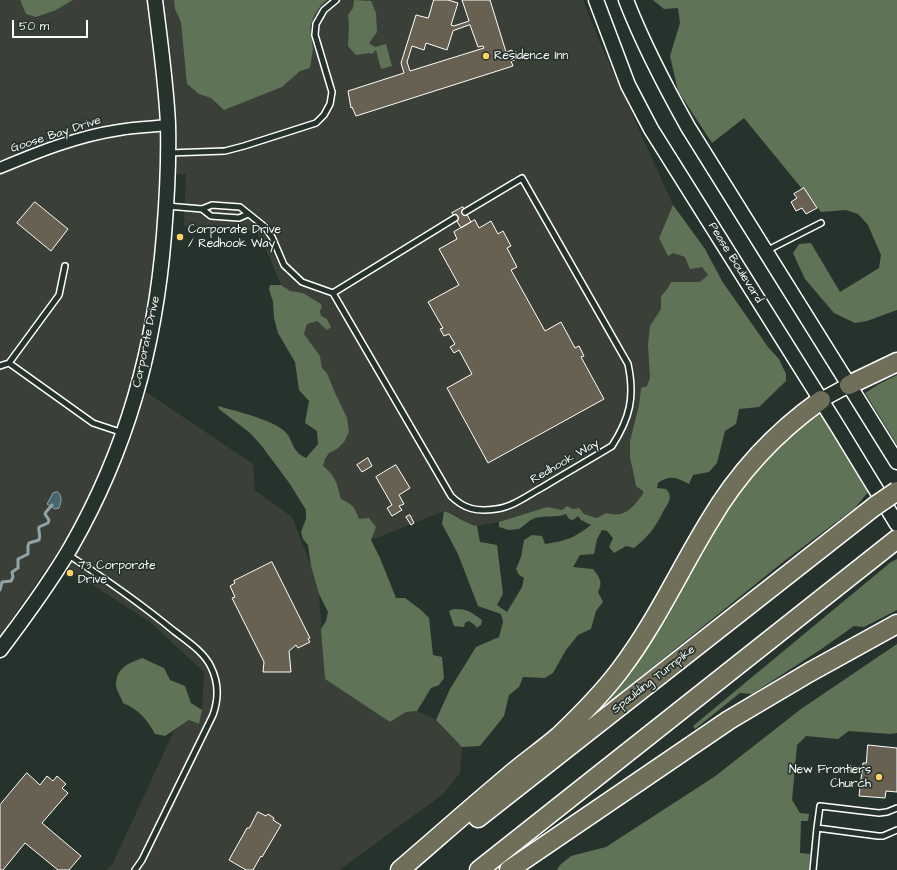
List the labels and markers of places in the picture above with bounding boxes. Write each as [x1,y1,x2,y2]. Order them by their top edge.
place label: Residence Inn [494,49,568,63]
marker: Residence Inn [481,51,491,61]
place label: Corporate Drive / Redhook Way [188,223,281,251]
marker: Corporate Drive / Redhook Way [175,232,185,242]
place label: 73 Corporate Drive [78,559,156,587]
marker: 73 Corporate Drive [65,568,75,578]
place label: New Frontiers Church [789,763,871,791]
marker: New Frontiers Church [874,772,884,782]

